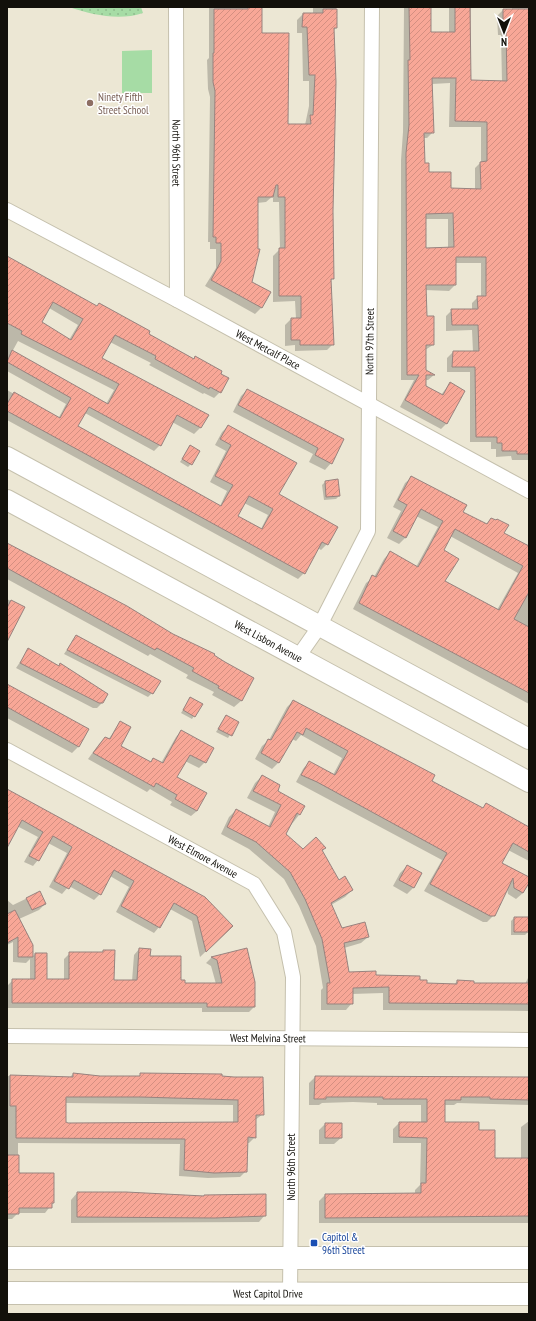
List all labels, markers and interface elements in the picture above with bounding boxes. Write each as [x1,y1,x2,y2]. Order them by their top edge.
north arrow [484,12,524,52]
text: N [501,35,507,49]
place label: Ninety Fifth Street School [98,90,149,117]
marker: Ninety Fifth Street School [85,98,95,108]
street label: North 96th Street [169,119,184,187]
street label: North 97th Street [362,308,377,375]
street label: West Metcalf Place [233,326,303,373]
street label: West Lisbon Avenue [232,617,305,666]
street label: West Elmore Avenue [166,832,241,881]
street label: West Melvina Street [230,1031,306,1045]
street label: North 96th Street [284,1133,298,1201]
place label: Capitol & 96th Street [322,1230,365,1257]
marker: Capitol & 96th Street [309,1238,319,1248]
street label: West Capitol Drive [233,1286,303,1301]

